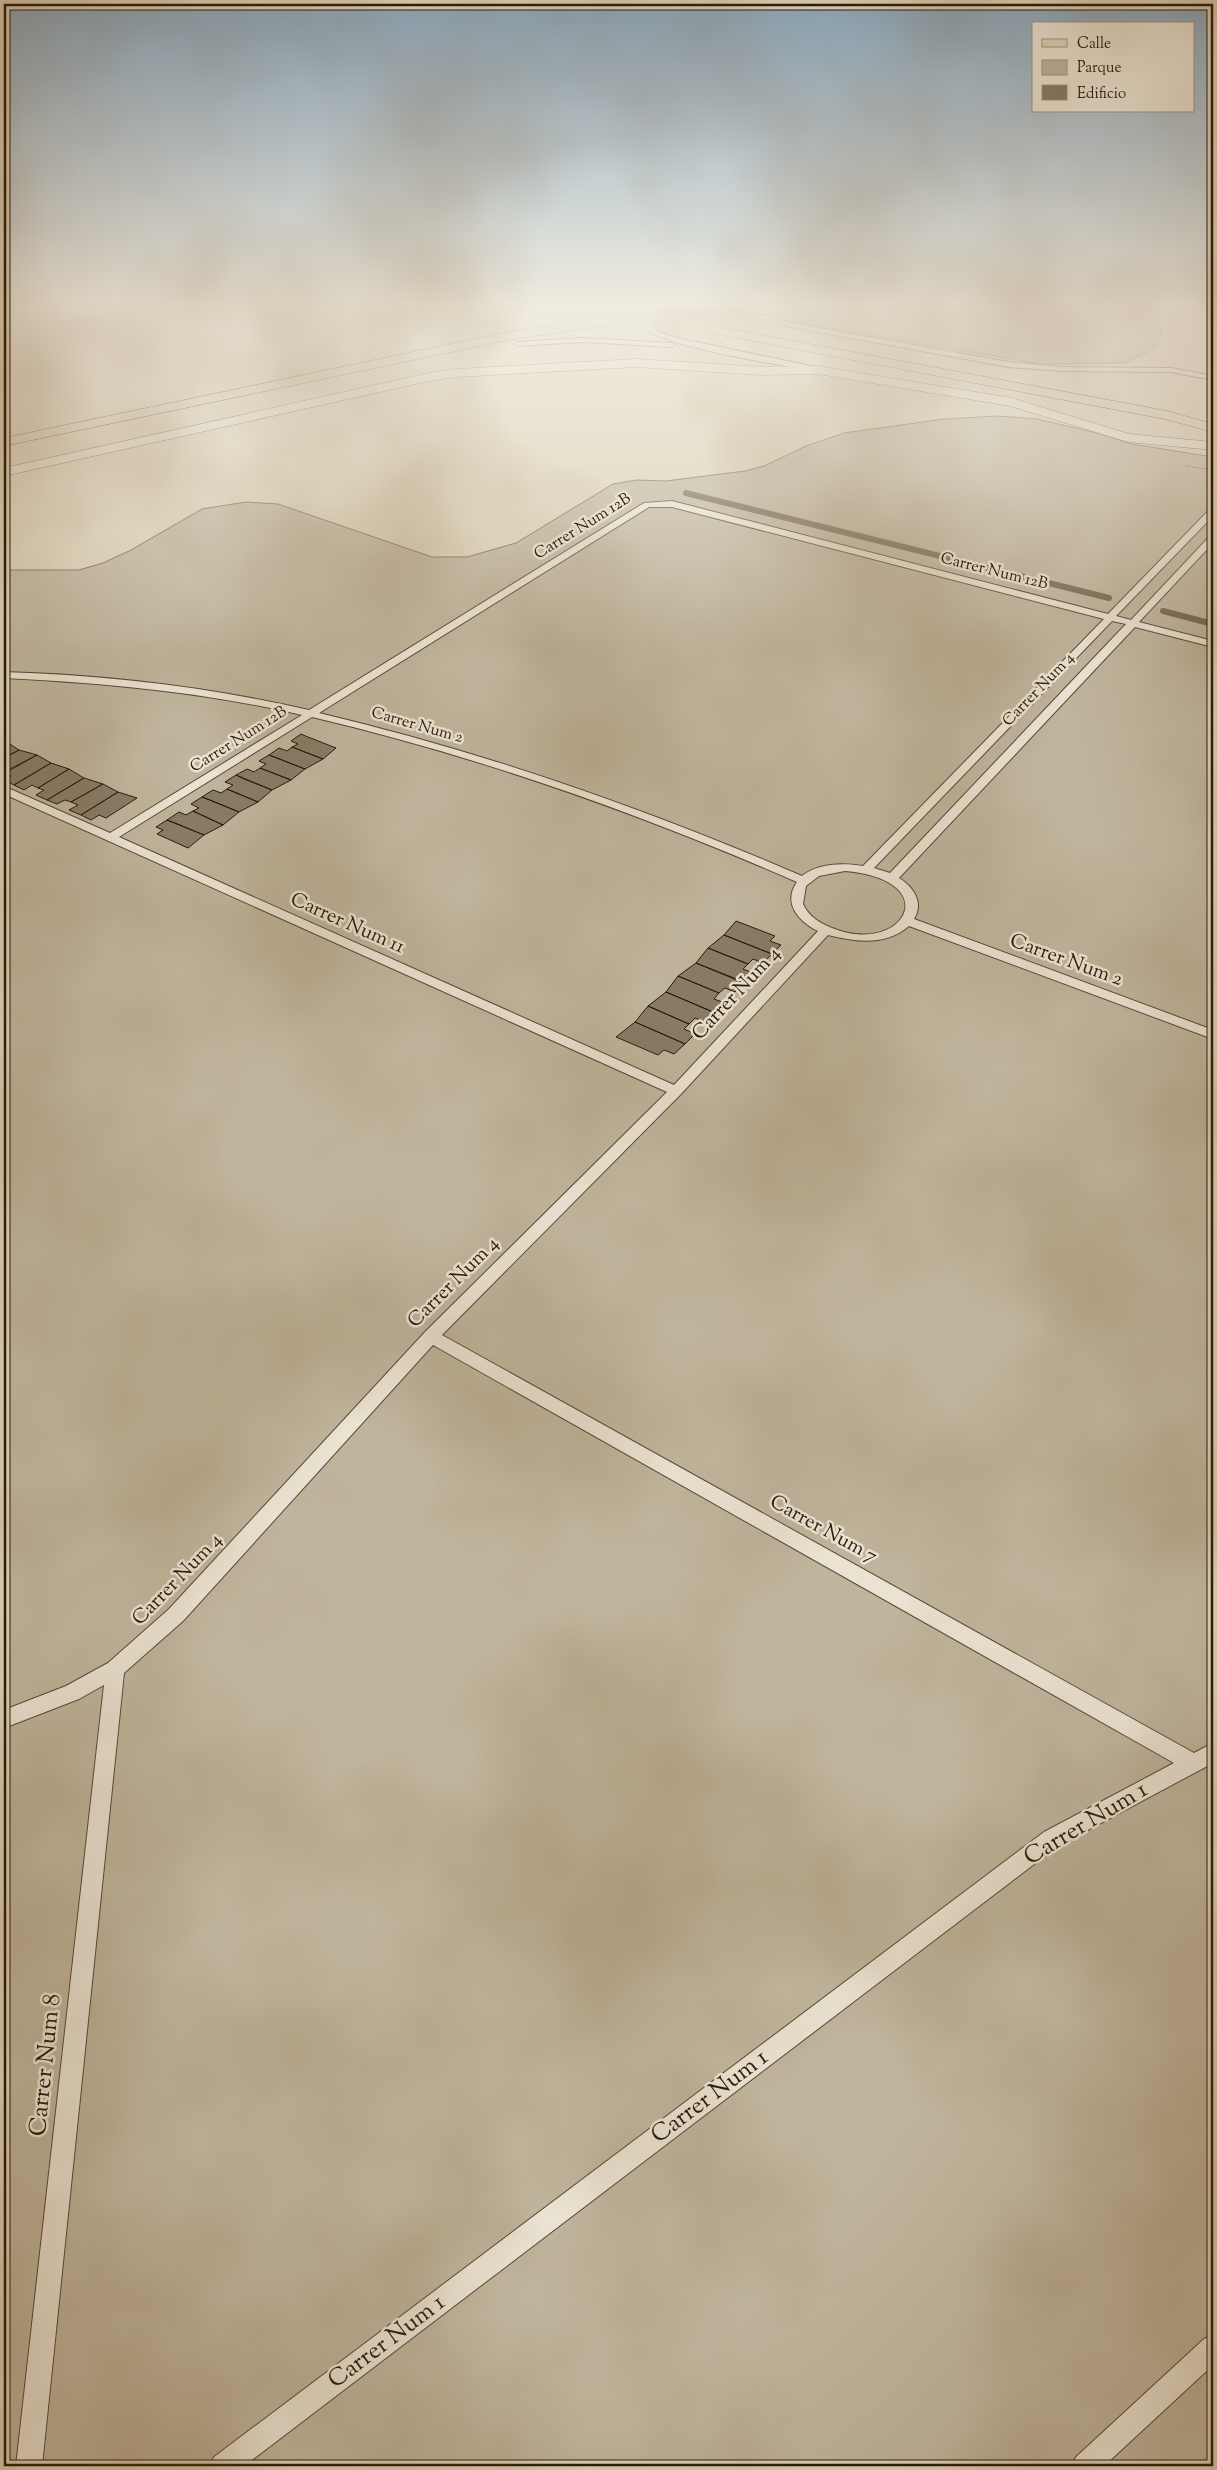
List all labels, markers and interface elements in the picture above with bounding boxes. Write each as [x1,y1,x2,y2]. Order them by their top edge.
legend [1032,22,1194,112]
text: Calle [1077,34,1111,55]
text: Parque [1077,58,1121,79]
text: Edificio [1077,84,1126,105]
street label: Carrer Num 12B [530,488,636,566]
street label: Carrer Num 12B [938,548,1050,596]
street label: Carrer Num 4 [998,648,1080,732]
street label: Carrer Num 12B [186,701,292,779]
street label: Carrer Num 2 [368,702,466,750]
street label: Carrer Num 11 [285,886,409,962]
street label: Carrer Num 2 [1005,927,1127,995]
street label: Carrer Num 4 [686,941,788,1047]
street label: Carrer Num 4 [402,1231,506,1335]
street label: Carrer Num 7 [764,1488,882,1572]
street label: Carrer Num 4 [126,1527,230,1633]
street label: Carrer Num 1 [1018,1774,1154,1874]
street label: Carrer Num 8 [22,1992,70,2138]
street label: Carrer Num 1 [644,2042,776,2152]
street label: Carrer Num 1 [321,2287,453,2397]

